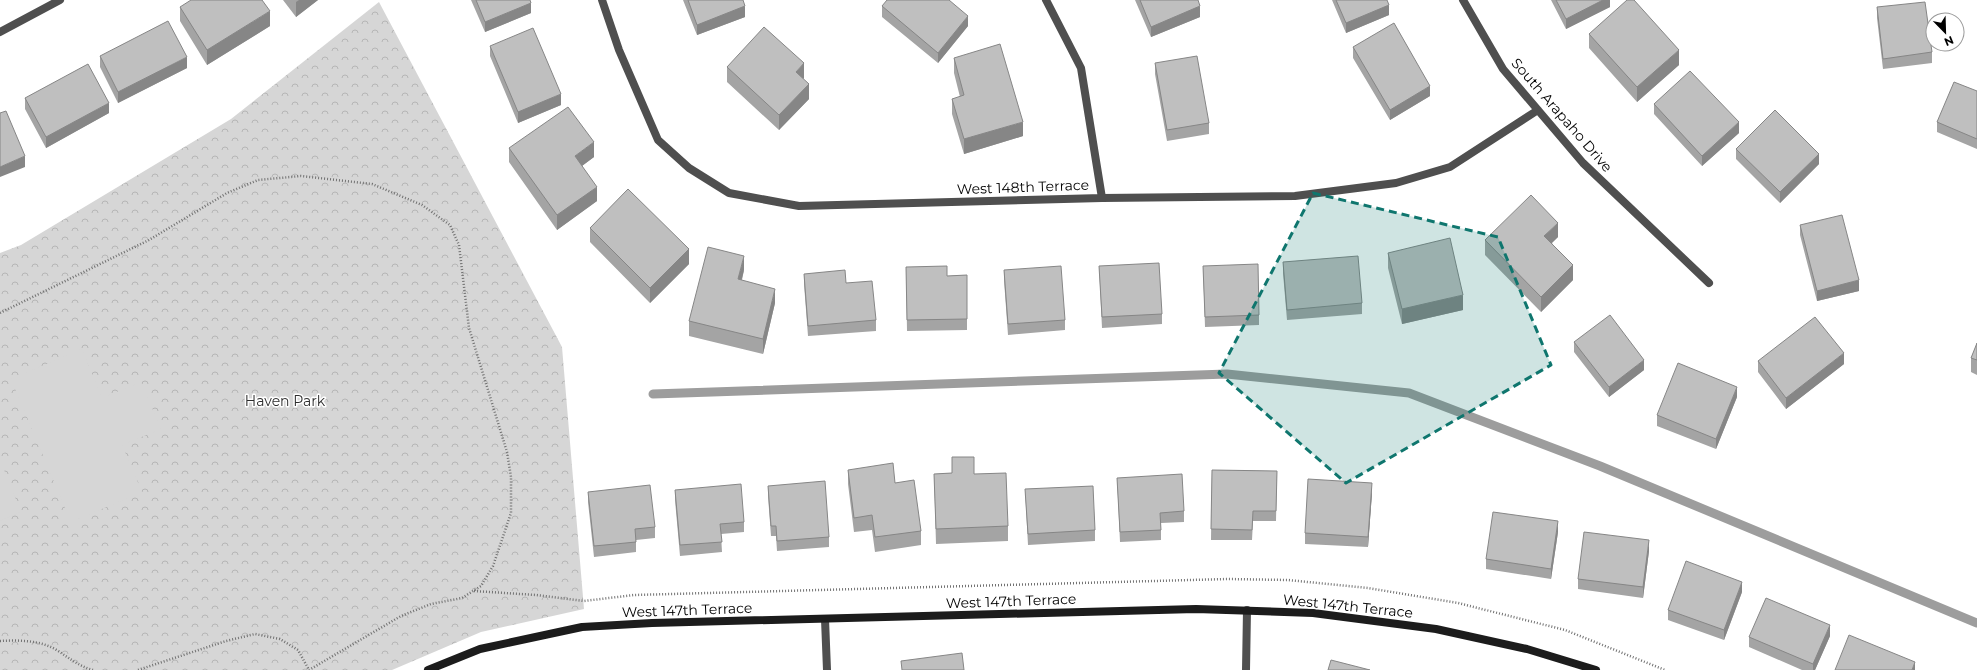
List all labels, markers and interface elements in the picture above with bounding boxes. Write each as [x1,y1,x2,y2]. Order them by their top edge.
north arrow [1925,12,1965,52]
text: N [1942,33,1956,49]
street label: South Arapaho Drive [1508,54,1616,176]
street label: West 148th Terrace [957,176,1089,198]
park label: Haven Park [245,392,326,410]
street label: West 147th Terrace [945,590,1077,612]
street label: West 147th Terrace [1282,590,1414,622]
street label: West 147th Terrace [621,599,753,621]

